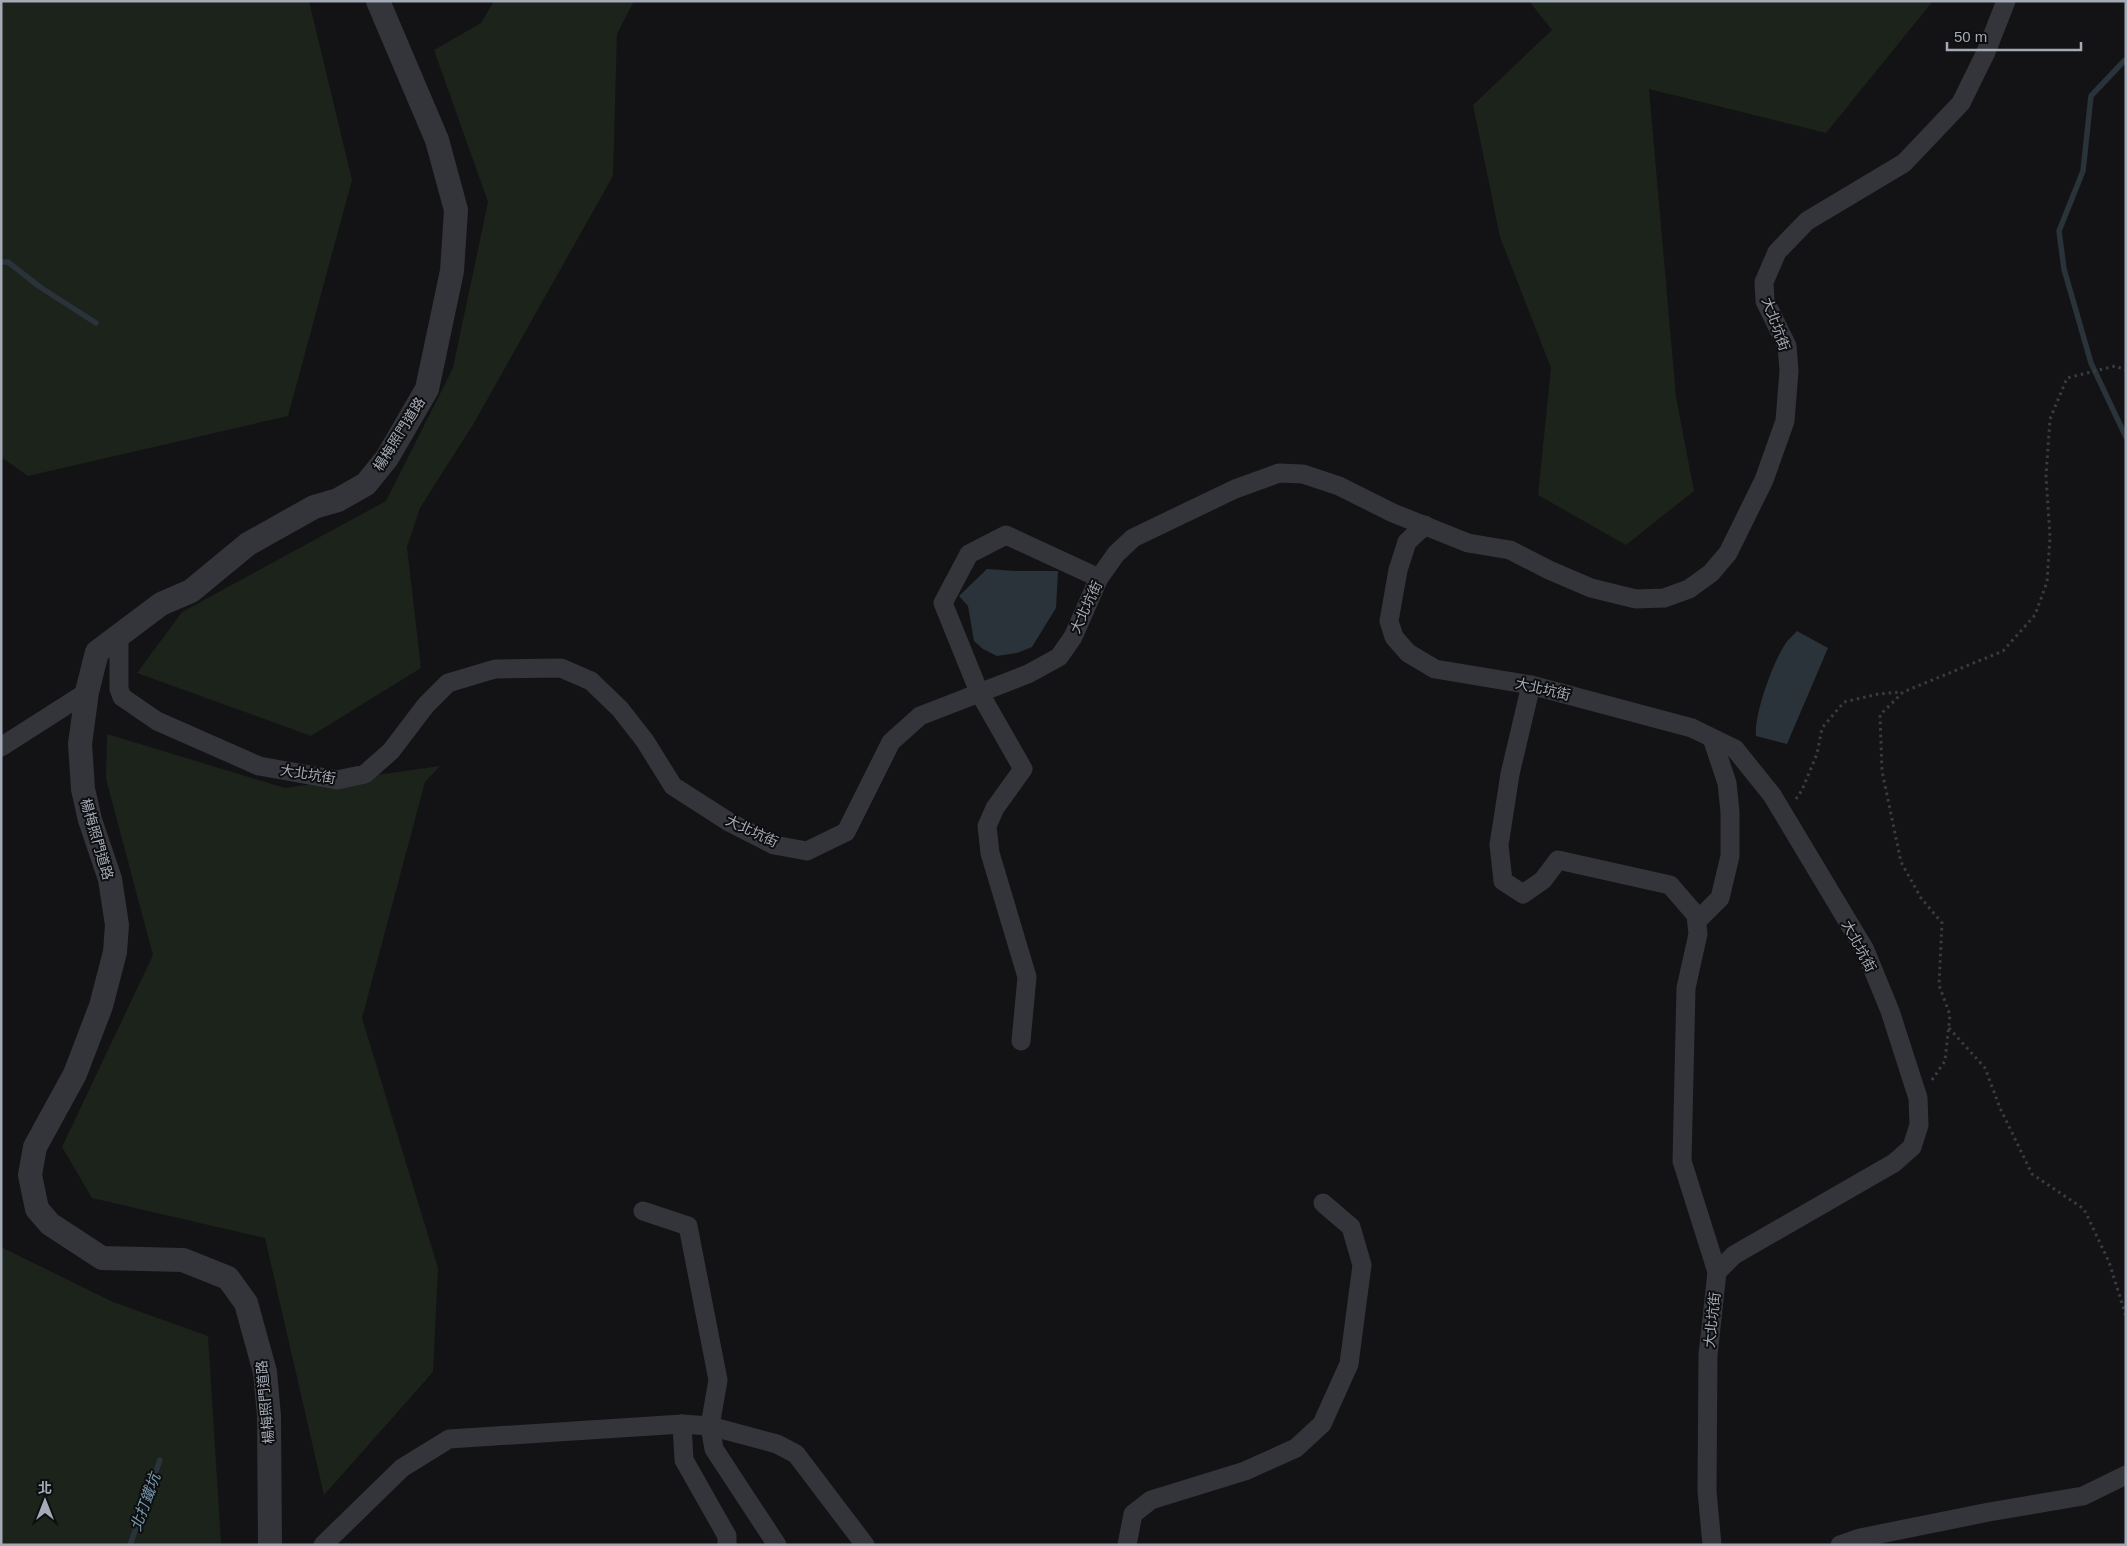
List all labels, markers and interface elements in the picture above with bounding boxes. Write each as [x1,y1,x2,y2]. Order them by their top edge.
scale bar [1947,20,2081,52]
text: 50 m [1954,28,1987,45]
street label: 大北坑街 [1759,295,1793,353]
street label: 楊梅照門道路 [370,394,428,474]
street label: 大北坑街 [1067,578,1105,636]
street label: 大北坑街 [1514,675,1572,703]
street label: 大北坑街 [279,762,337,786]
street label: 楊梅照門道路 [78,796,116,882]
street label: 大北坑街 [723,812,781,850]
street label: 大北坑街 [1839,918,1879,974]
street label: 大北坑街 [1701,1291,1723,1349]
street label: 楊梅照門道路 [253,1359,277,1445]
water label: 北打鐵坑 [127,1469,164,1533]
north arrow [20,1476,70,1526]
text: 北 [38,1480,52,1496]

